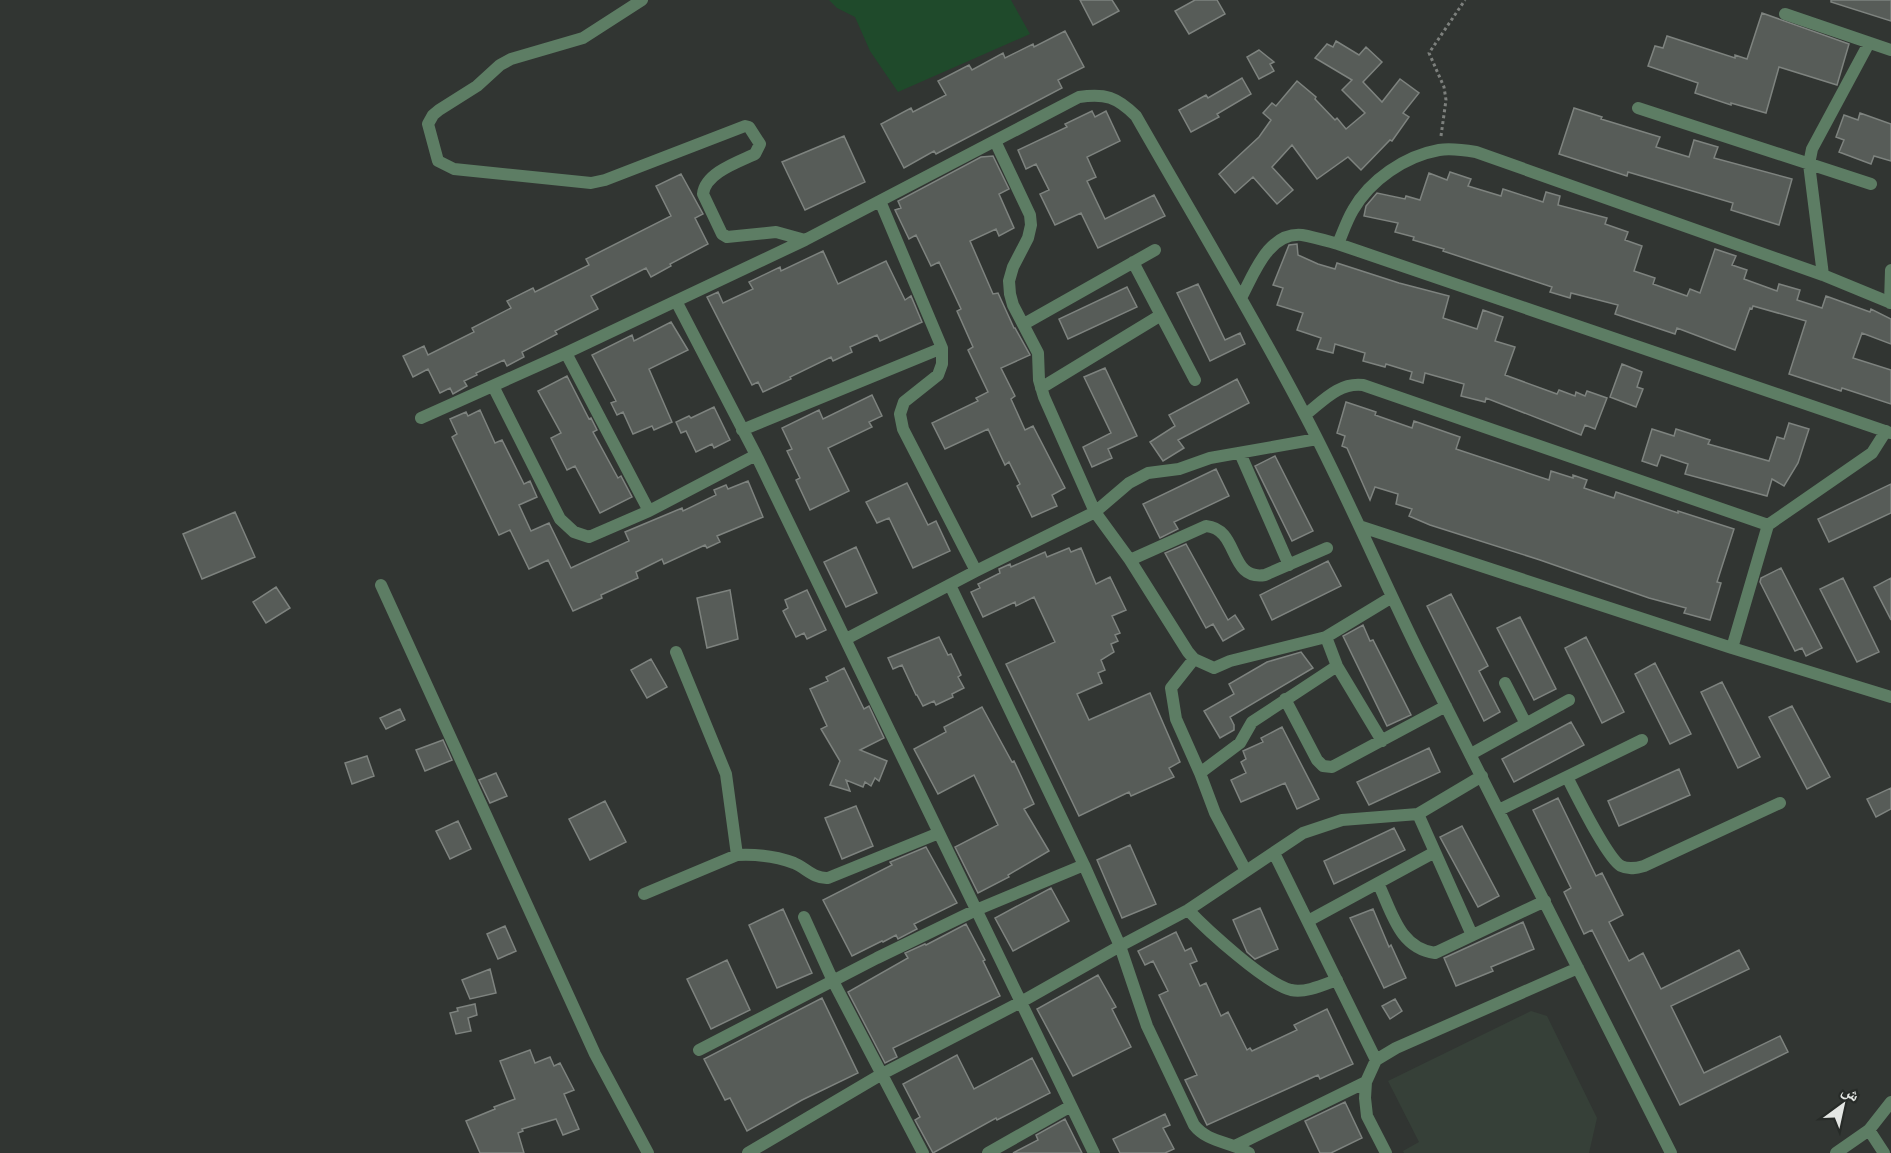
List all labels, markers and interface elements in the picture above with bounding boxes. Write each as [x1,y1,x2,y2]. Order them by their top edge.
north arrow [1813,1075,1873,1135]
text: ش [1839,1081,1863,1105]

